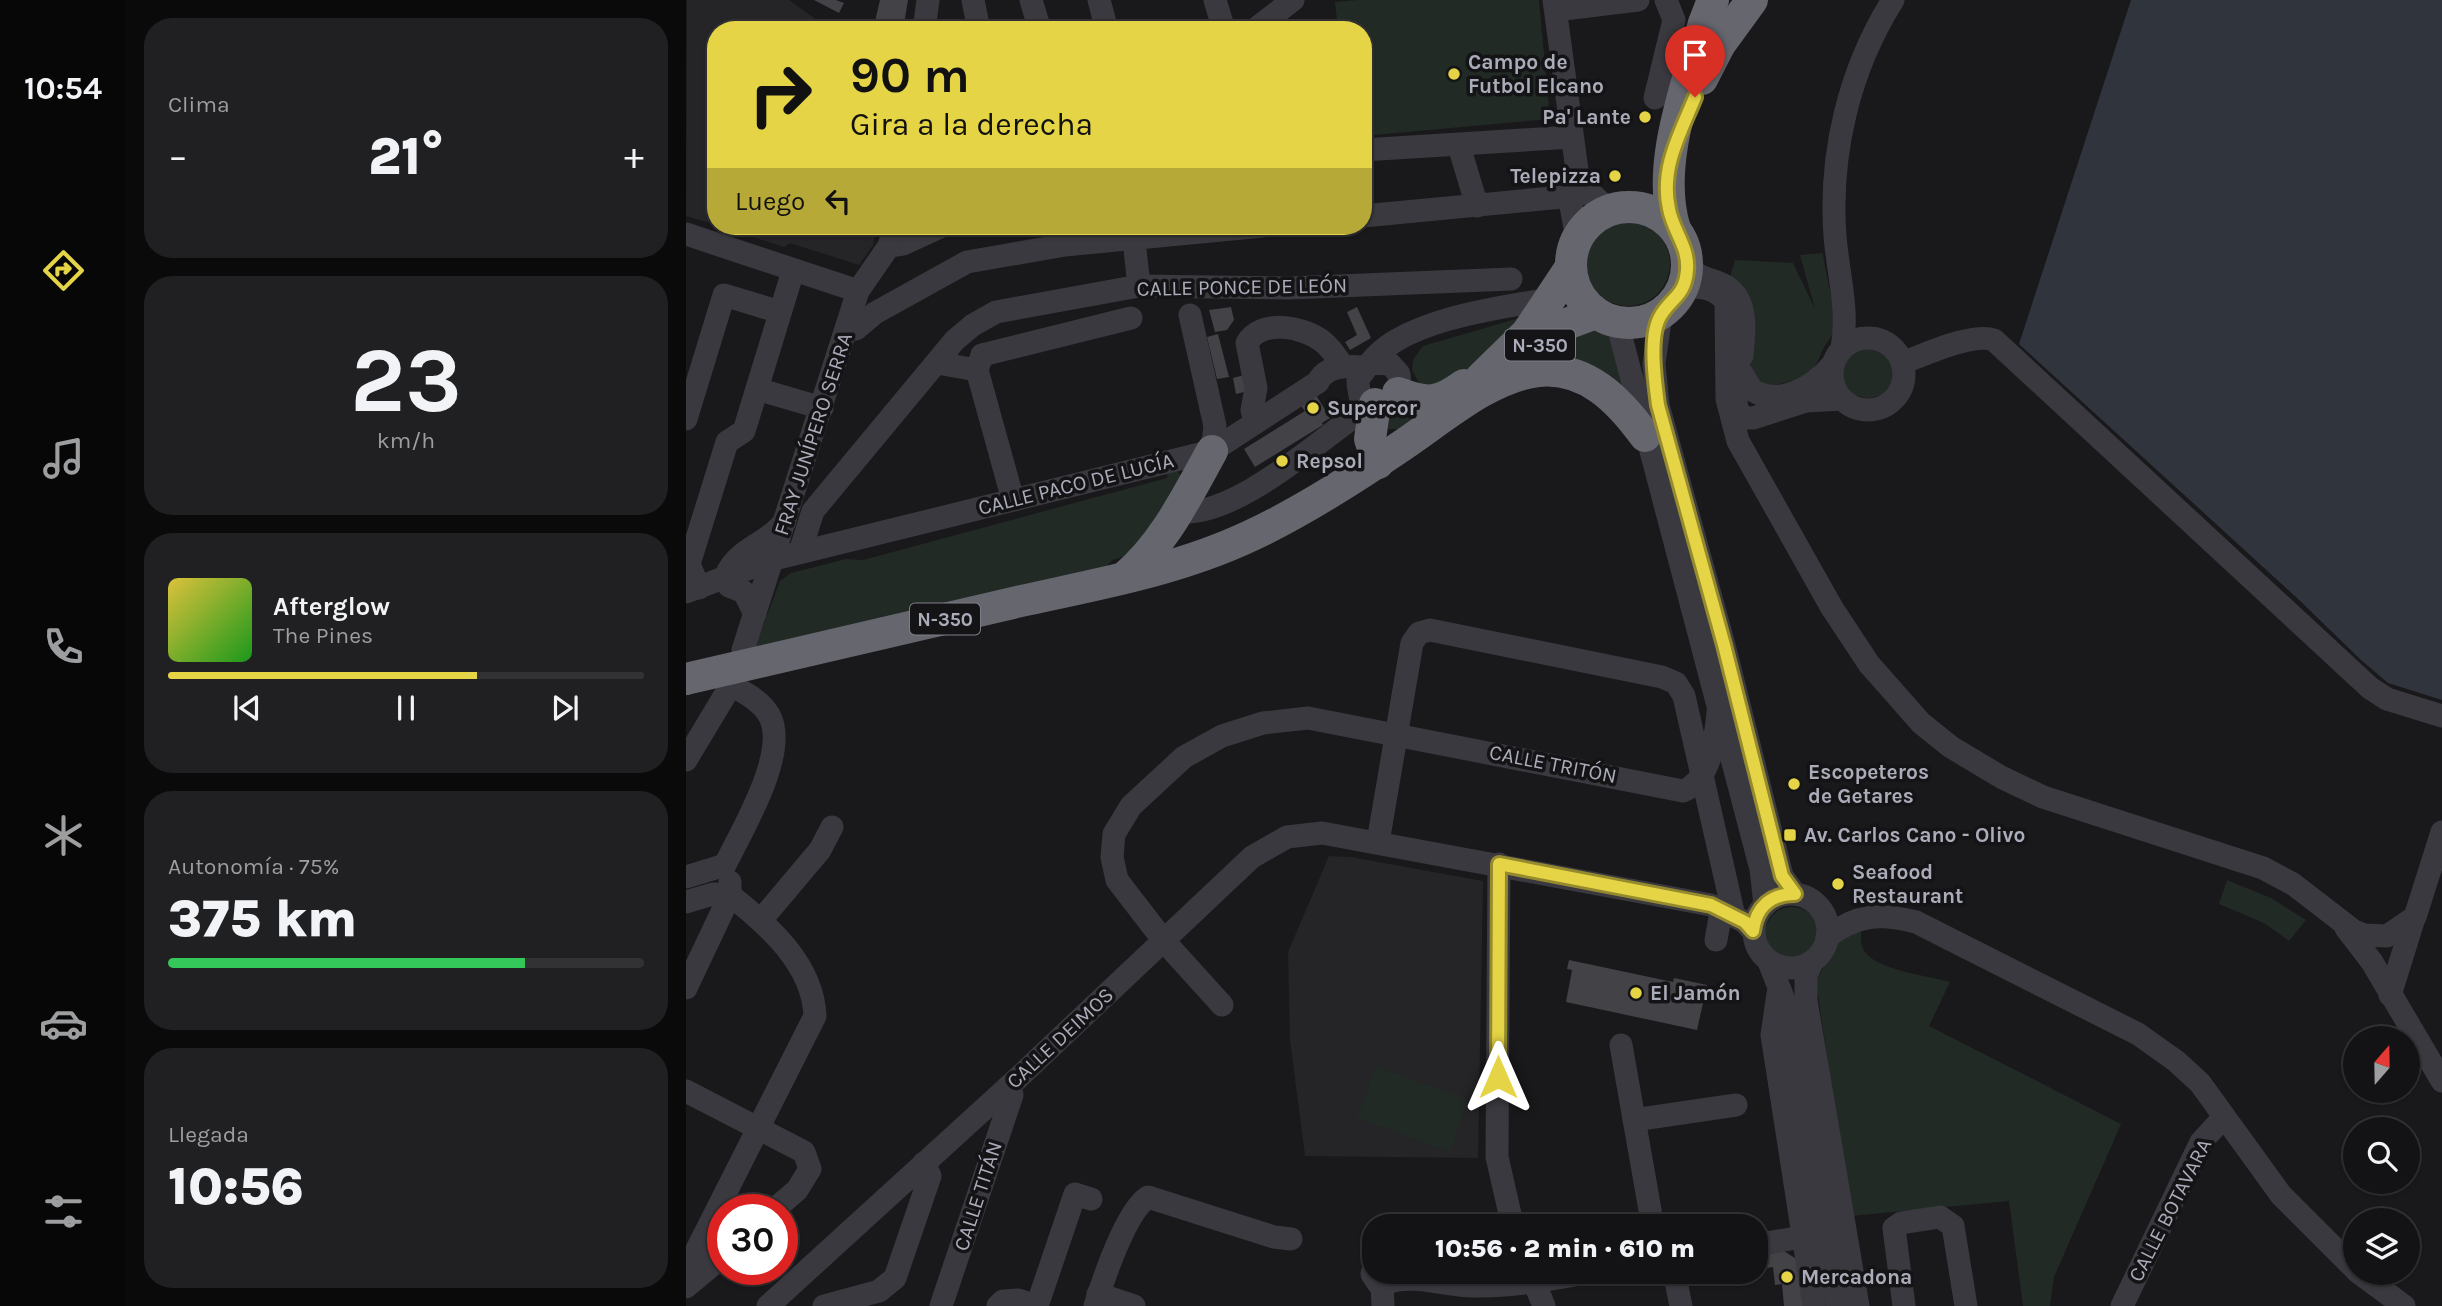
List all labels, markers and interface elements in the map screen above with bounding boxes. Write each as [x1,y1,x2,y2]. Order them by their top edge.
pin [1665,25,1725,97]
icon: arrive [1676,36,1714,74]
text: 90 m [850,47,970,104]
icon: right [735,49,826,140]
place label: Campo de Futbol Elcano [1468,50,1604,98]
marker: Campo de Futbol Elcano [1446,66,1462,82]
text: 10:54 [24,70,102,107]
text: Clima [168,91,230,118]
place label: Pa' Lante [1542,105,1631,129]
text: Gira a la derecha [850,106,1093,143]
marker: Pa' Lante [1637,109,1653,125]
text: 21° [368,126,444,187]
text: − [168,134,188,179]
text: + [624,134,644,179]
place label: Telepizza [1510,164,1601,188]
marker: Telepizza [1607,168,1623,184]
icon: left [819,182,857,220]
text: Luego [735,186,805,217]
icon: directions [39,246,88,295]
street label: CALLE PONCE DE LEÓN [1136,273,1348,301]
text: 23 [350,328,462,434]
street label: FRAY JUNÍPERO SERRA [769,330,857,538]
road number: N-350 [1505,330,1575,360]
place label: Supercor [1327,396,1418,420]
marker: Supercor [1305,400,1321,416]
text: km/h [377,427,435,454]
icon: music [39,434,88,483]
street label: CALLE PACO DE LUCÍA [976,448,1176,520]
place label: Repsol [1296,449,1363,473]
marker: Repsol [1274,453,1290,469]
text: Afterglow [273,591,390,622]
road number: N-350 [910,604,980,634]
icon: phone [39,622,88,671]
text: The Pines [273,622,373,649]
icon: previous [228,689,266,727]
icon: pause [387,689,425,727]
icon: next [546,689,584,727]
street label: CALLE TRITÓN [1487,740,1619,788]
place label: Escopeteros de Getares [1808,760,1929,808]
marker: Escopeteros de Getares [1786,776,1802,792]
icon: climate [39,811,88,860]
place label: Av. Carlos Cano - Olivo [1804,823,2025,847]
marker: Av. Carlos Cano - Olivo [1782,827,1798,843]
text: Autonomía · 75% [168,853,339,880]
place label: Seafood Restaurant [1852,860,1963,908]
marker: Seafood Restaurant [1830,876,1846,892]
text: 375 km [168,888,357,949]
place label: El Jamón [1650,981,1741,1005]
street label: CALLE DEIMOS [1002,983,1118,1093]
marker: El Jamón [1628,985,1644,1001]
icon: car [39,999,88,1048]
north arrow [2343,1026,2420,1102]
map controls [2343,1026,2420,1285]
position arrow [1461,1040,1535,1114]
button: search [2343,1117,2420,1194]
text: Llegada [168,1121,249,1148]
street label: CALLE BOTAVARA [2124,1135,2216,1285]
street label: CALLE TITÁN [949,1138,1007,1254]
text: 10:56 [168,1156,304,1217]
icon: filters [39,1187,88,1236]
speed limit sign: 30 [707,1194,798,1285]
button: layers [2343,1208,2420,1285]
text: 10:56 · 2 min · 610 m [1435,1233,1695,1264]
place label: Mercadona [1801,1265,1912,1289]
marker: Mercadona [1779,1269,1795,1285]

